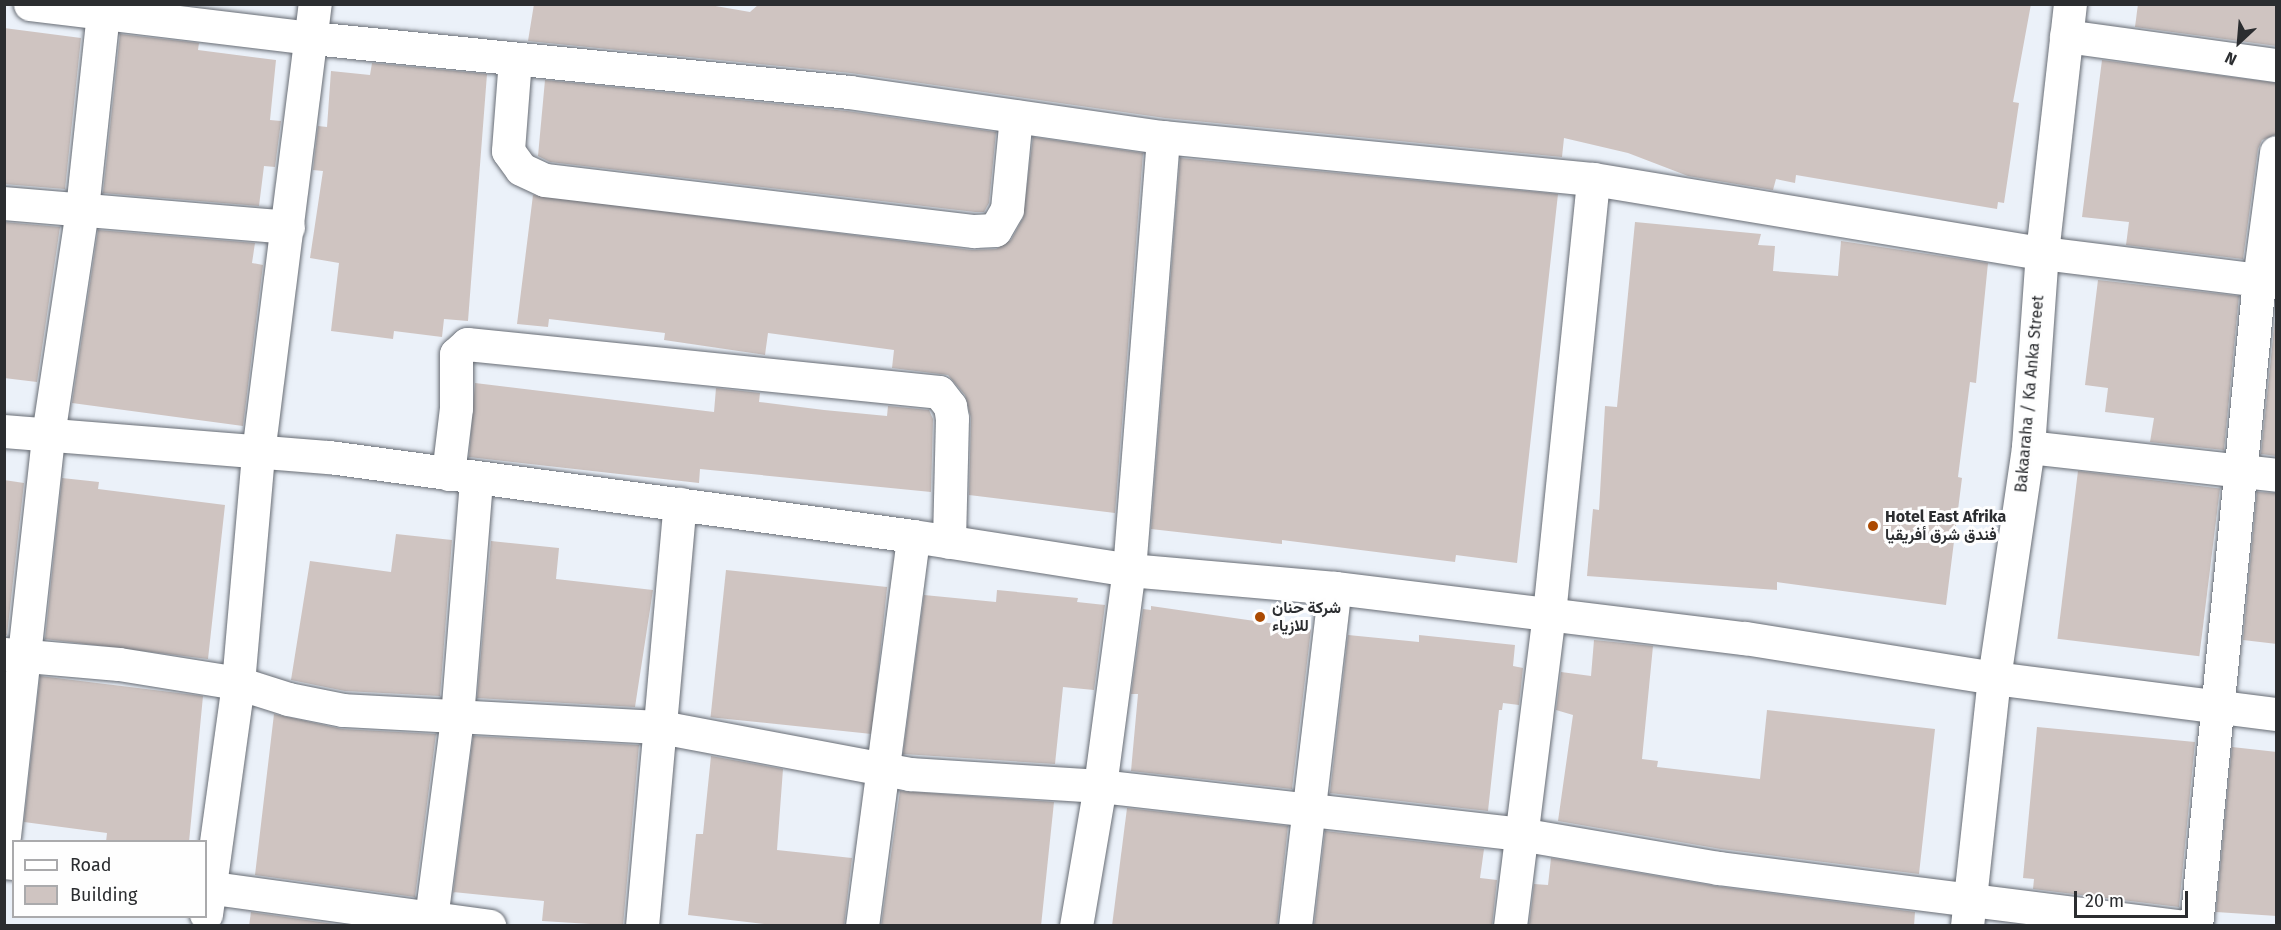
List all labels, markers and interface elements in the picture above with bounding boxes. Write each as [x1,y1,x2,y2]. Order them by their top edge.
north arrow [2209,12,2269,72]
text: N [2222,48,2240,69]
street label: Bakaaraha / Ka Anka Street [2012,295,2048,493]
place label: Hotel East Afrika فندق شرق أفريقيا [1885,507,2006,545]
marker: Hotel East Afrika فندق شرق أفريقيا [1866,519,1880,533]
place label: شركة حنان للازياء [1272,598,1341,636]
marker: شركة حنان للازياء [1253,610,1267,624]
legend [12,840,207,918]
text: Road [70,854,112,876]
scale bar [2077,879,2191,917]
text: Building [70,884,137,906]
text: 20 m [2085,890,2124,912]

